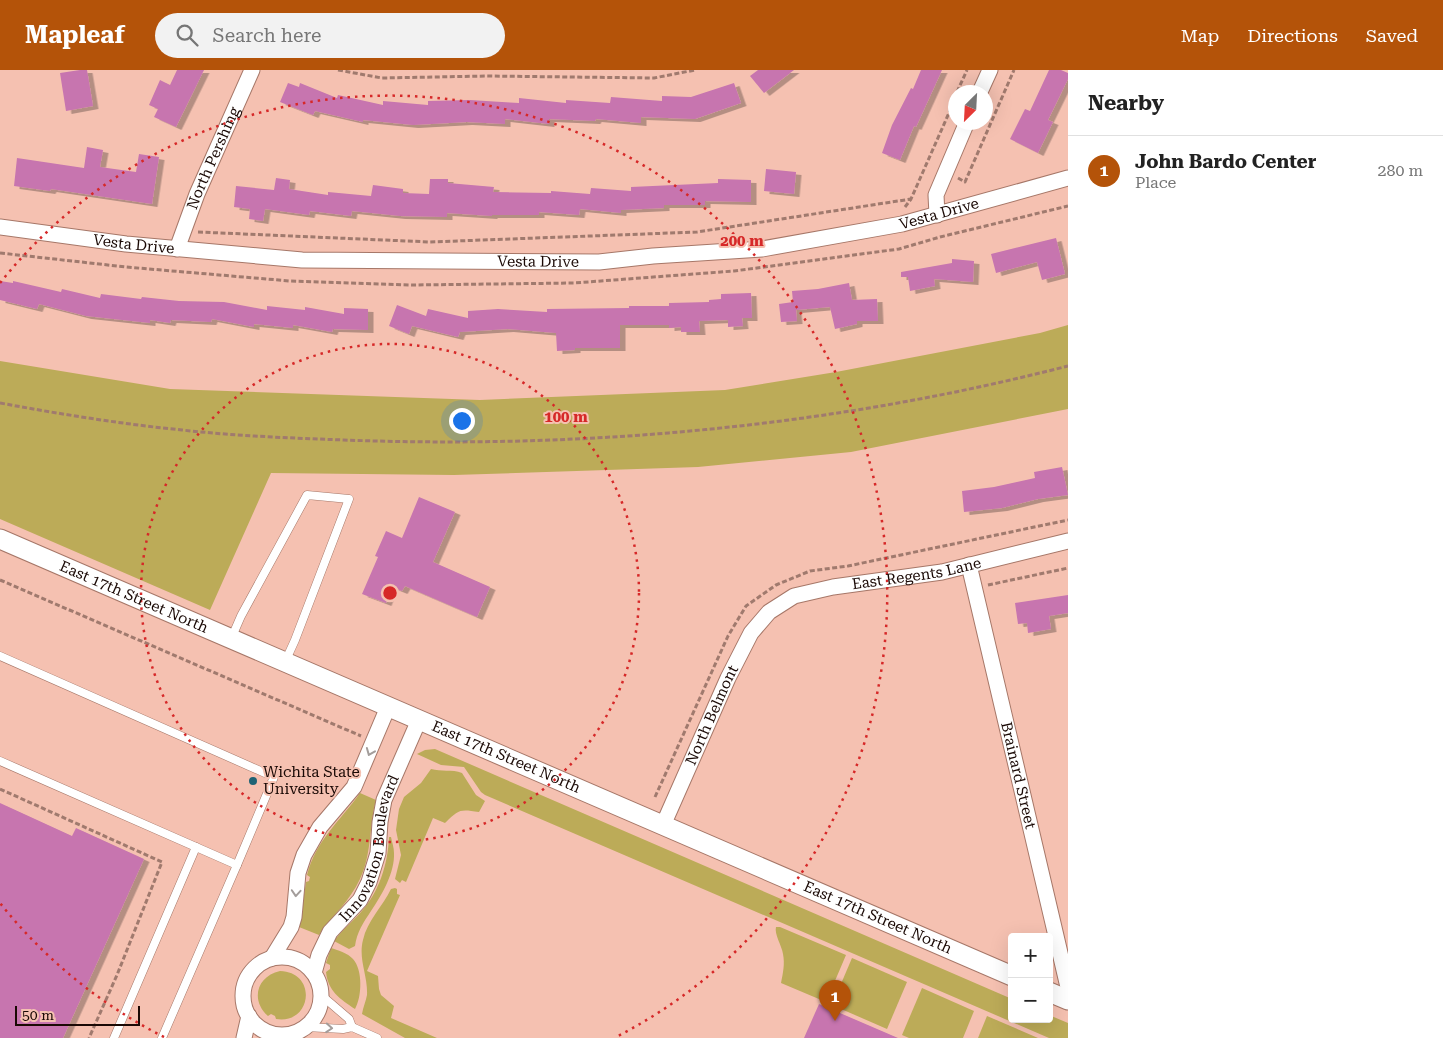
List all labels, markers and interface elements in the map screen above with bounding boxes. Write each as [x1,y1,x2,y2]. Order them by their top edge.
search box [155,13,505,58]
text: Mapleaf [25,21,125,49]
icon: search [173,21,201,49]
text: Search here [213,24,321,47]
text: Map [1181,25,1219,46]
text: Directions [1247,25,1338,46]
text: Saved [1366,25,1418,46]
north arrow [948,85,993,130]
text: Nearby [1088,91,1164,115]
street label: North Pershing [183,103,244,212]
text: John Bardo Center [1135,150,1316,173]
text: 1 [1100,161,1108,180]
text: 280 m [1377,161,1423,180]
text: Place [1135,173,1176,192]
street label: Vesta Drive [897,194,981,233]
street label: Vesta Drive [92,231,175,257]
text: 200 m [720,232,764,250]
street label: Vesta Drive [497,252,579,271]
your location [449,408,475,434]
text: 100 m [544,408,588,426]
street label: East Regents Lane [851,554,983,593]
street label: East 17th Street North [57,557,211,637]
centre of rings [381,584,399,602]
street label: North Belmont [682,662,742,768]
street label: East 17th Street North [429,717,583,797]
street label: Brainard Street [997,720,1040,831]
one-way arrow [365,747,376,756]
place label: Wichita State University [263,763,360,798]
street label: Innovation Boulevard [335,772,403,926]
marker: Wichita State University [247,775,259,787]
street label: East 17th Street North [801,877,955,958]
one-way arrow [290,889,301,897]
map controls [1008,933,1053,1023]
button: + [1008,933,1053,978]
button: − [1008,978,1053,1023]
pin: 1 [819,980,851,1021]
scale bar [15,1003,140,1026]
text: 50 m [22,1007,54,1023]
one-way arrow [325,1023,333,1034]

